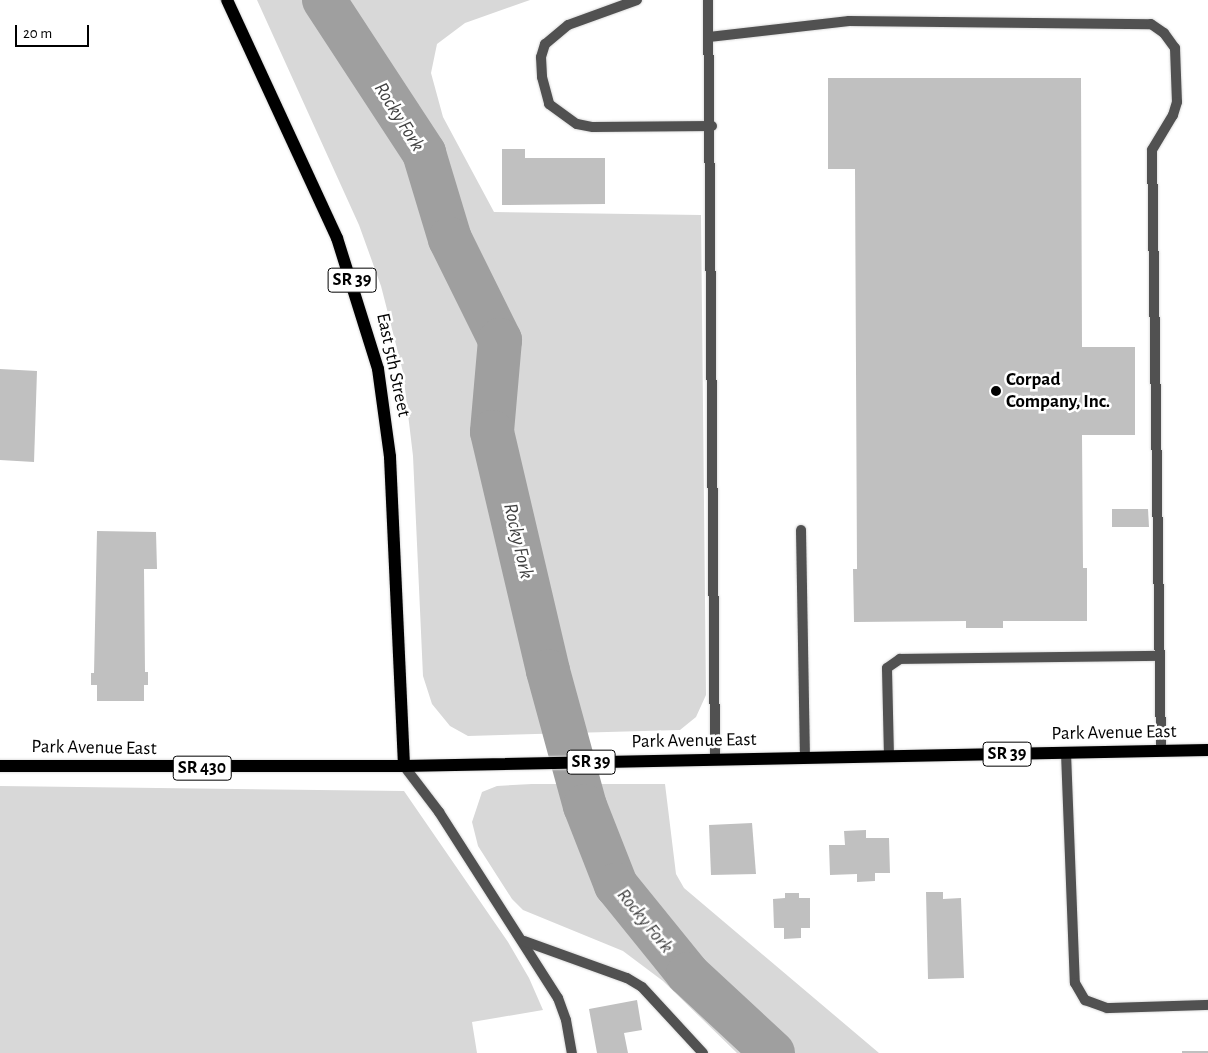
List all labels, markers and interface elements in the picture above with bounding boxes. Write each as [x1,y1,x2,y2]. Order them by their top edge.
scale bar [18,15,91,47]
text: 20 m [23,26,52,41]
water label: Rocky Fork [368,78,430,156]
road number: SR 39 [327,264,377,296]
street label: East 5th Street [371,311,415,419]
place label: Corpad Company, Inc. [1006,369,1110,413]
marker: Corpad Company, Inc. [990,385,1002,397]
water label: Rocky Fork [498,501,538,581]
street label: Park Avenue East [1051,721,1177,745]
street label: Park Avenue East [631,729,757,753]
street label: Park Avenue East [31,736,157,760]
road number: SR 39 [982,739,1032,770]
road number: SR 39 [566,746,616,778]
road number: SR 430 [172,752,232,784]
water label: Rocky Fork [612,884,678,958]

